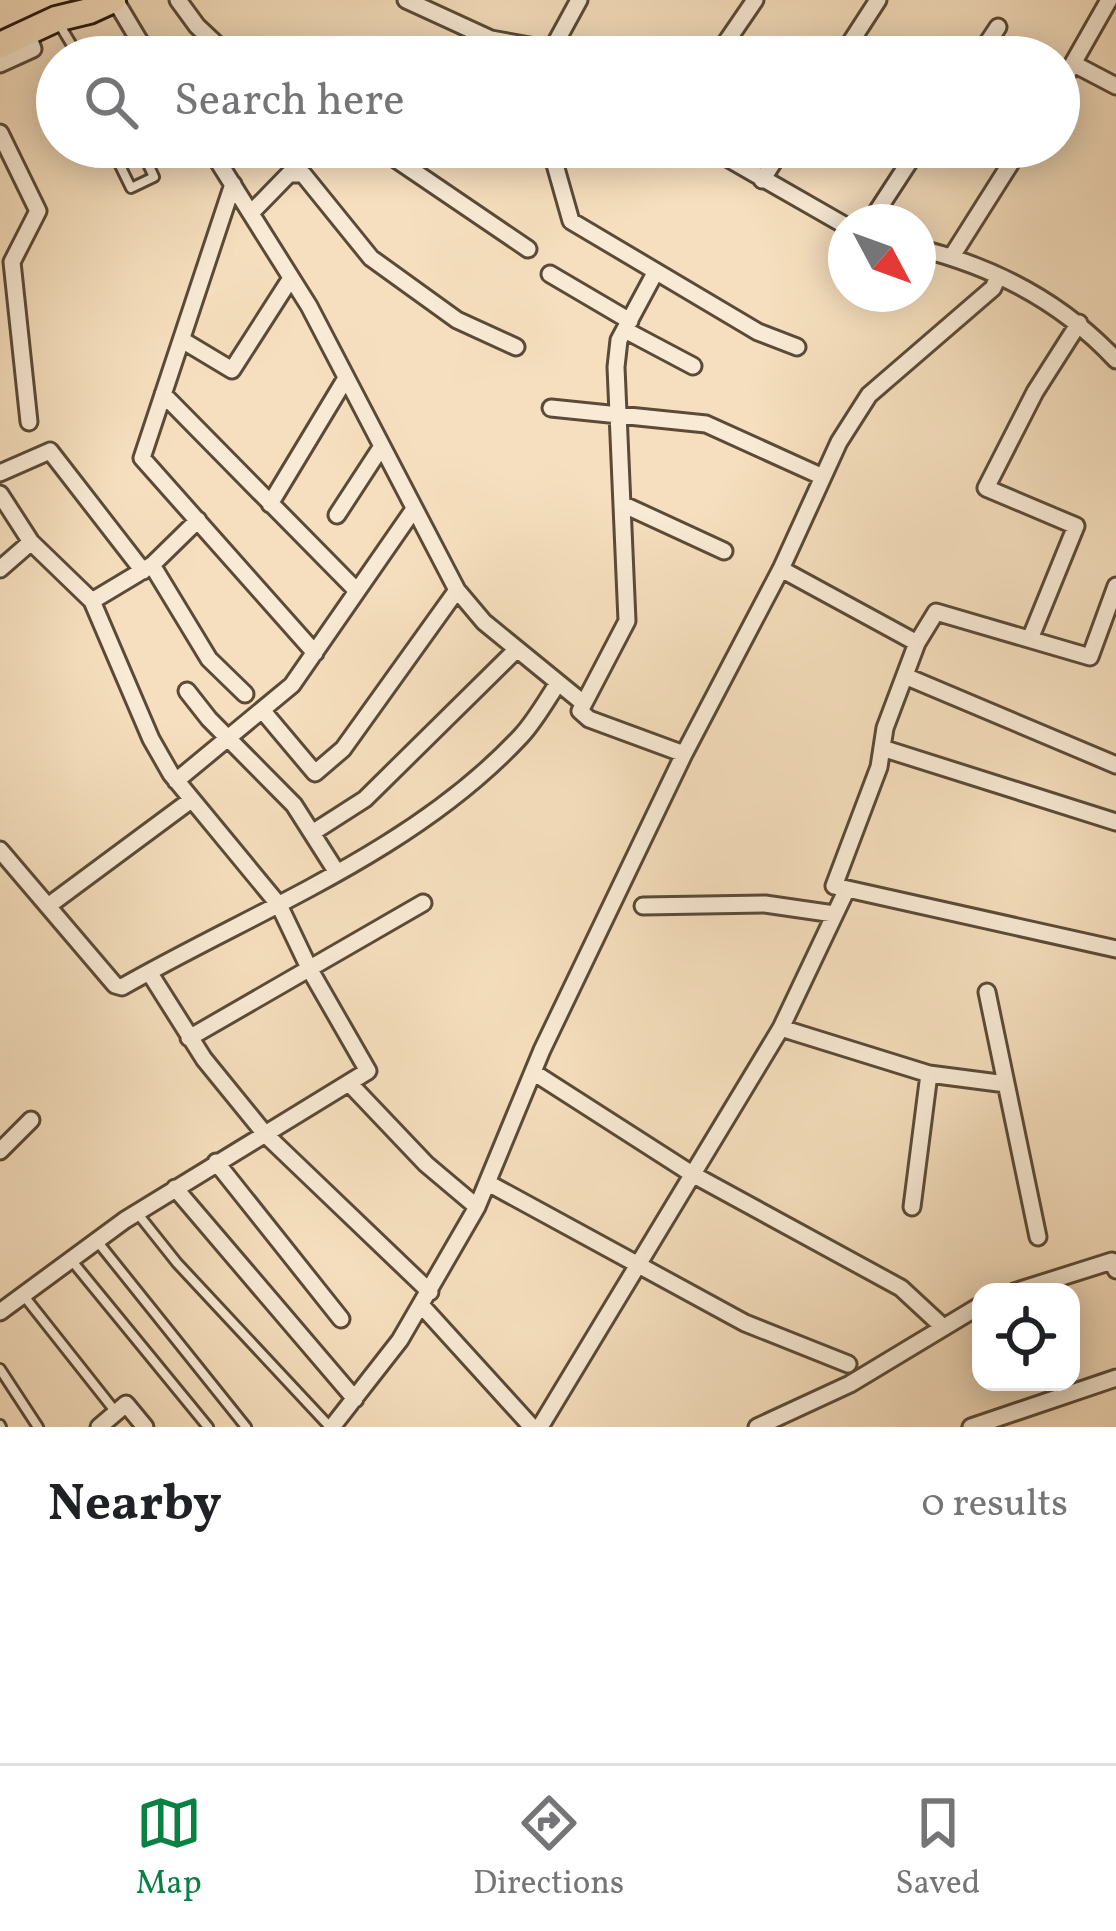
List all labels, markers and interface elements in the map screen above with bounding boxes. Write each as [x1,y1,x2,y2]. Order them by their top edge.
search box [36,36,1080,168]
icon: search [78,69,144,135]
text: Search here [174,71,405,134]
north arrow [828,204,936,312]
map controls [972,1283,1080,1391]
button: locate [972,1283,1080,1391]
text: Nearby [48,1470,222,1541]
text: 0 results [921,1478,1068,1532]
tab: Map [136,1790,202,1908]
tab: Directions [473,1790,624,1908]
tab: Saved [895,1790,980,1908]

